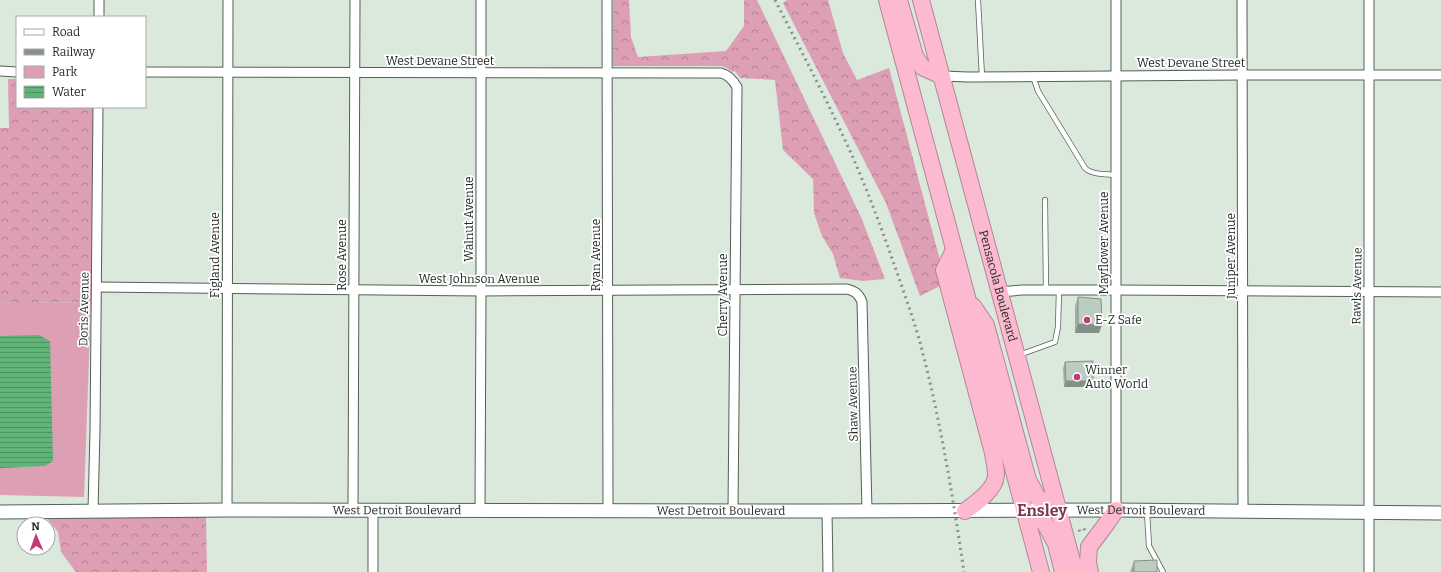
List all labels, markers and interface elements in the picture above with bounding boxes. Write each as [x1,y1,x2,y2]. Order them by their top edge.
legend [16,16,146,108]
text: Road [52,25,80,39]
text: Railway [52,45,96,59]
street label: West Devane Street [386,54,495,68]
street label: West Devane Street [1137,56,1246,70]
text: Park [52,65,78,79]
text: Water [52,85,87,99]
street label: Walnut Avenue [462,176,476,262]
street label: Mayflower Avenue [1097,191,1111,295]
street label: Figland Avenue [208,212,222,298]
street label: Juniper Avenue [1224,213,1238,300]
street label: Rose Avenue [335,219,349,291]
street label: Ryan Avenue [589,219,603,291]
street label: Pensacola Boulevard [976,228,1020,343]
street label: Rawls Avenue [1349,247,1365,325]
street label: Cherry Avenue [716,254,730,336]
street label: Doris Avenue [76,272,92,346]
street label: West Johnson Avenue [418,272,540,286]
place label: E-Z Safe [1095,313,1142,327]
marker: E-Z Safe [1082,315,1092,325]
place label: Winner Auto World [1085,363,1148,391]
street label: Shaw Avenue [845,366,861,442]
marker: Winner Auto World [1072,372,1082,382]
district label: Ensley [1017,501,1067,520]
street label: West Detroit Boulevard [333,503,461,517]
street label: West Detroit Boulevard [1077,503,1205,518]
street label: West Detroit Boulevard [657,504,785,518]
north arrow [16,516,56,556]
text: N [31,520,41,533]

